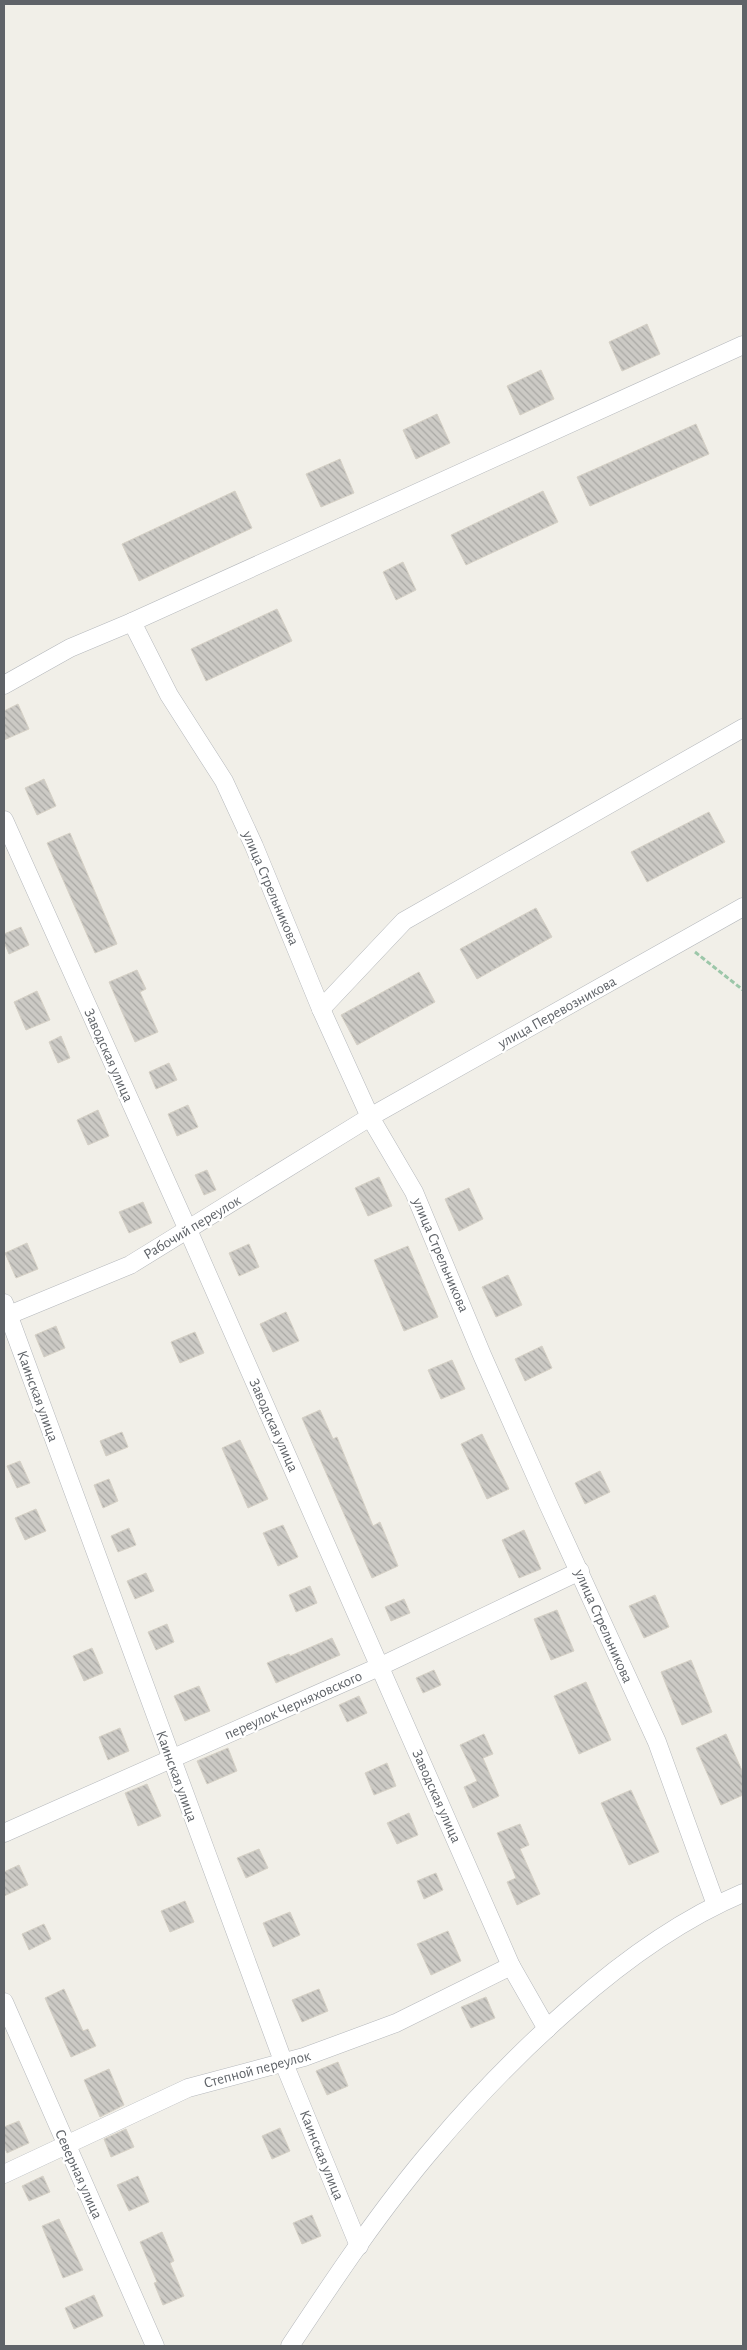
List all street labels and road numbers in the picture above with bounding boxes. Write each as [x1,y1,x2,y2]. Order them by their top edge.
street label: улица Стрельникова [239,828,301,948]
street label: улица Перевозникова [495,974,619,1052]
street label: Заводская улица [81,1006,136,1104]
street label: Рабочий переулок [141,1193,244,1262]
street label: улица Стрельникова [409,1195,471,1315]
street label: Каинская улица [14,1349,61,1444]
street label: Заводская улица [246,1376,301,1474]
street label: улица Стрельникова [571,1566,635,1685]
street label: переулок Черняховского [222,1668,364,1743]
street label: Каинская улица [153,1729,200,1824]
street label: Заводская улица [409,1747,464,1845]
street label: Степной переулок [202,2048,312,2091]
street label: Каинская улица [297,2108,346,2202]
street label: Северная улица [52,2127,105,2221]

